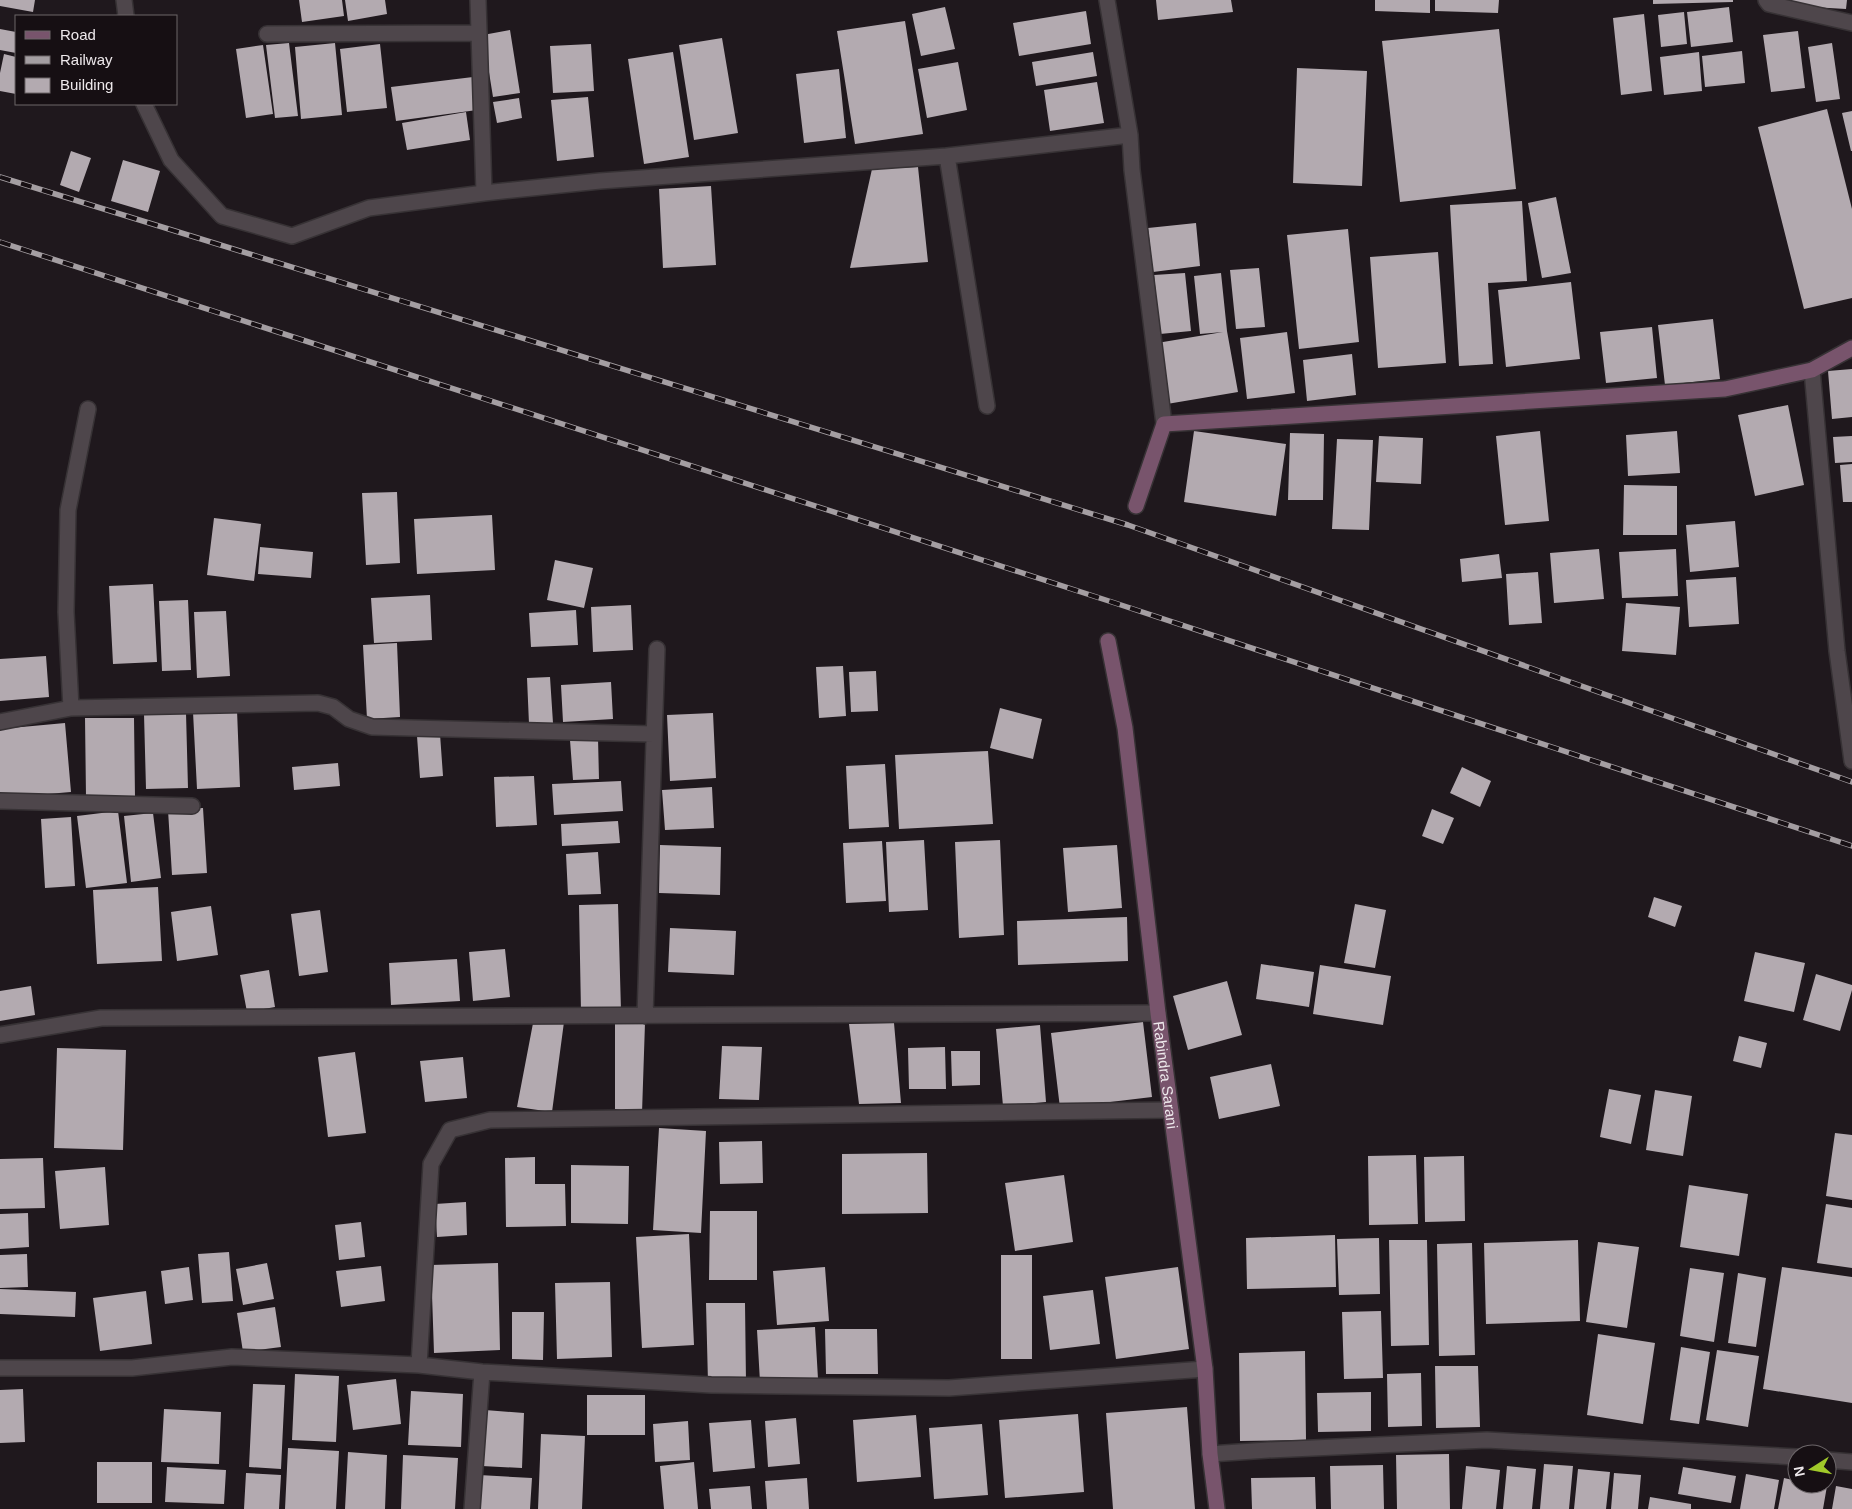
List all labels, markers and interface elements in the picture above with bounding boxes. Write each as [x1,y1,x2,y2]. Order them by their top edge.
legend [15,15,178,105]
text: Road [60,26,96,43]
text: Railway [60,51,113,68]
text: Building [60,76,113,93]
street label: Rabindra Sarani [1151,1020,1182,1130]
north arrow [1787,1444,1837,1494]
text: N [1790,1465,1808,1478]

